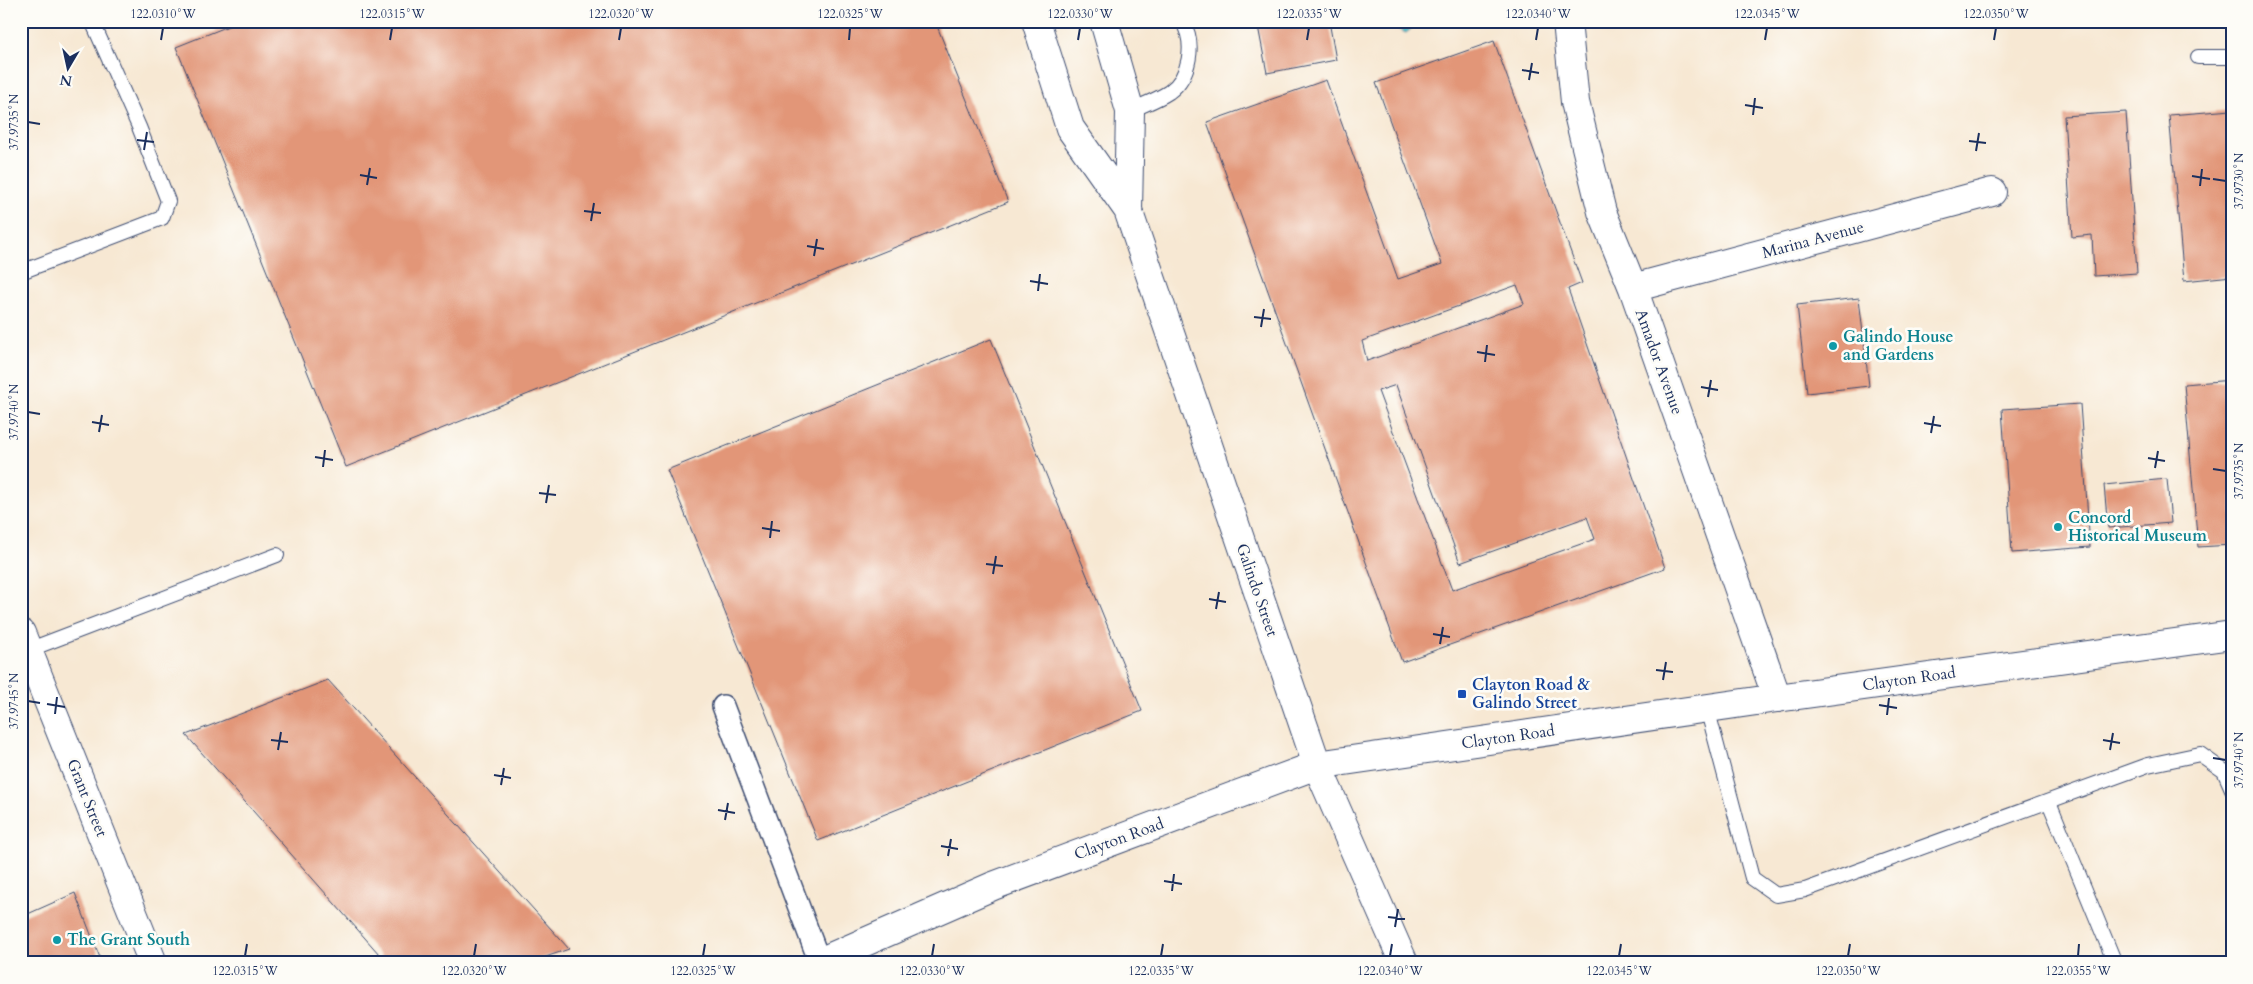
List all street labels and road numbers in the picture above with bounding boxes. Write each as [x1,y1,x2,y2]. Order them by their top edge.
street label: Marina Avenue [1760,216,1866,264]
street label: Amador Avenue [1630,306,1688,418]
street label: Galindo Street [1231,540,1283,640]
street label: Clayton Road [1861,662,1958,696]
street label: Clayton Road [1460,720,1557,754]
street label: Grant Street [61,756,113,840]
street label: Clayton Road [1071,812,1167,865]

